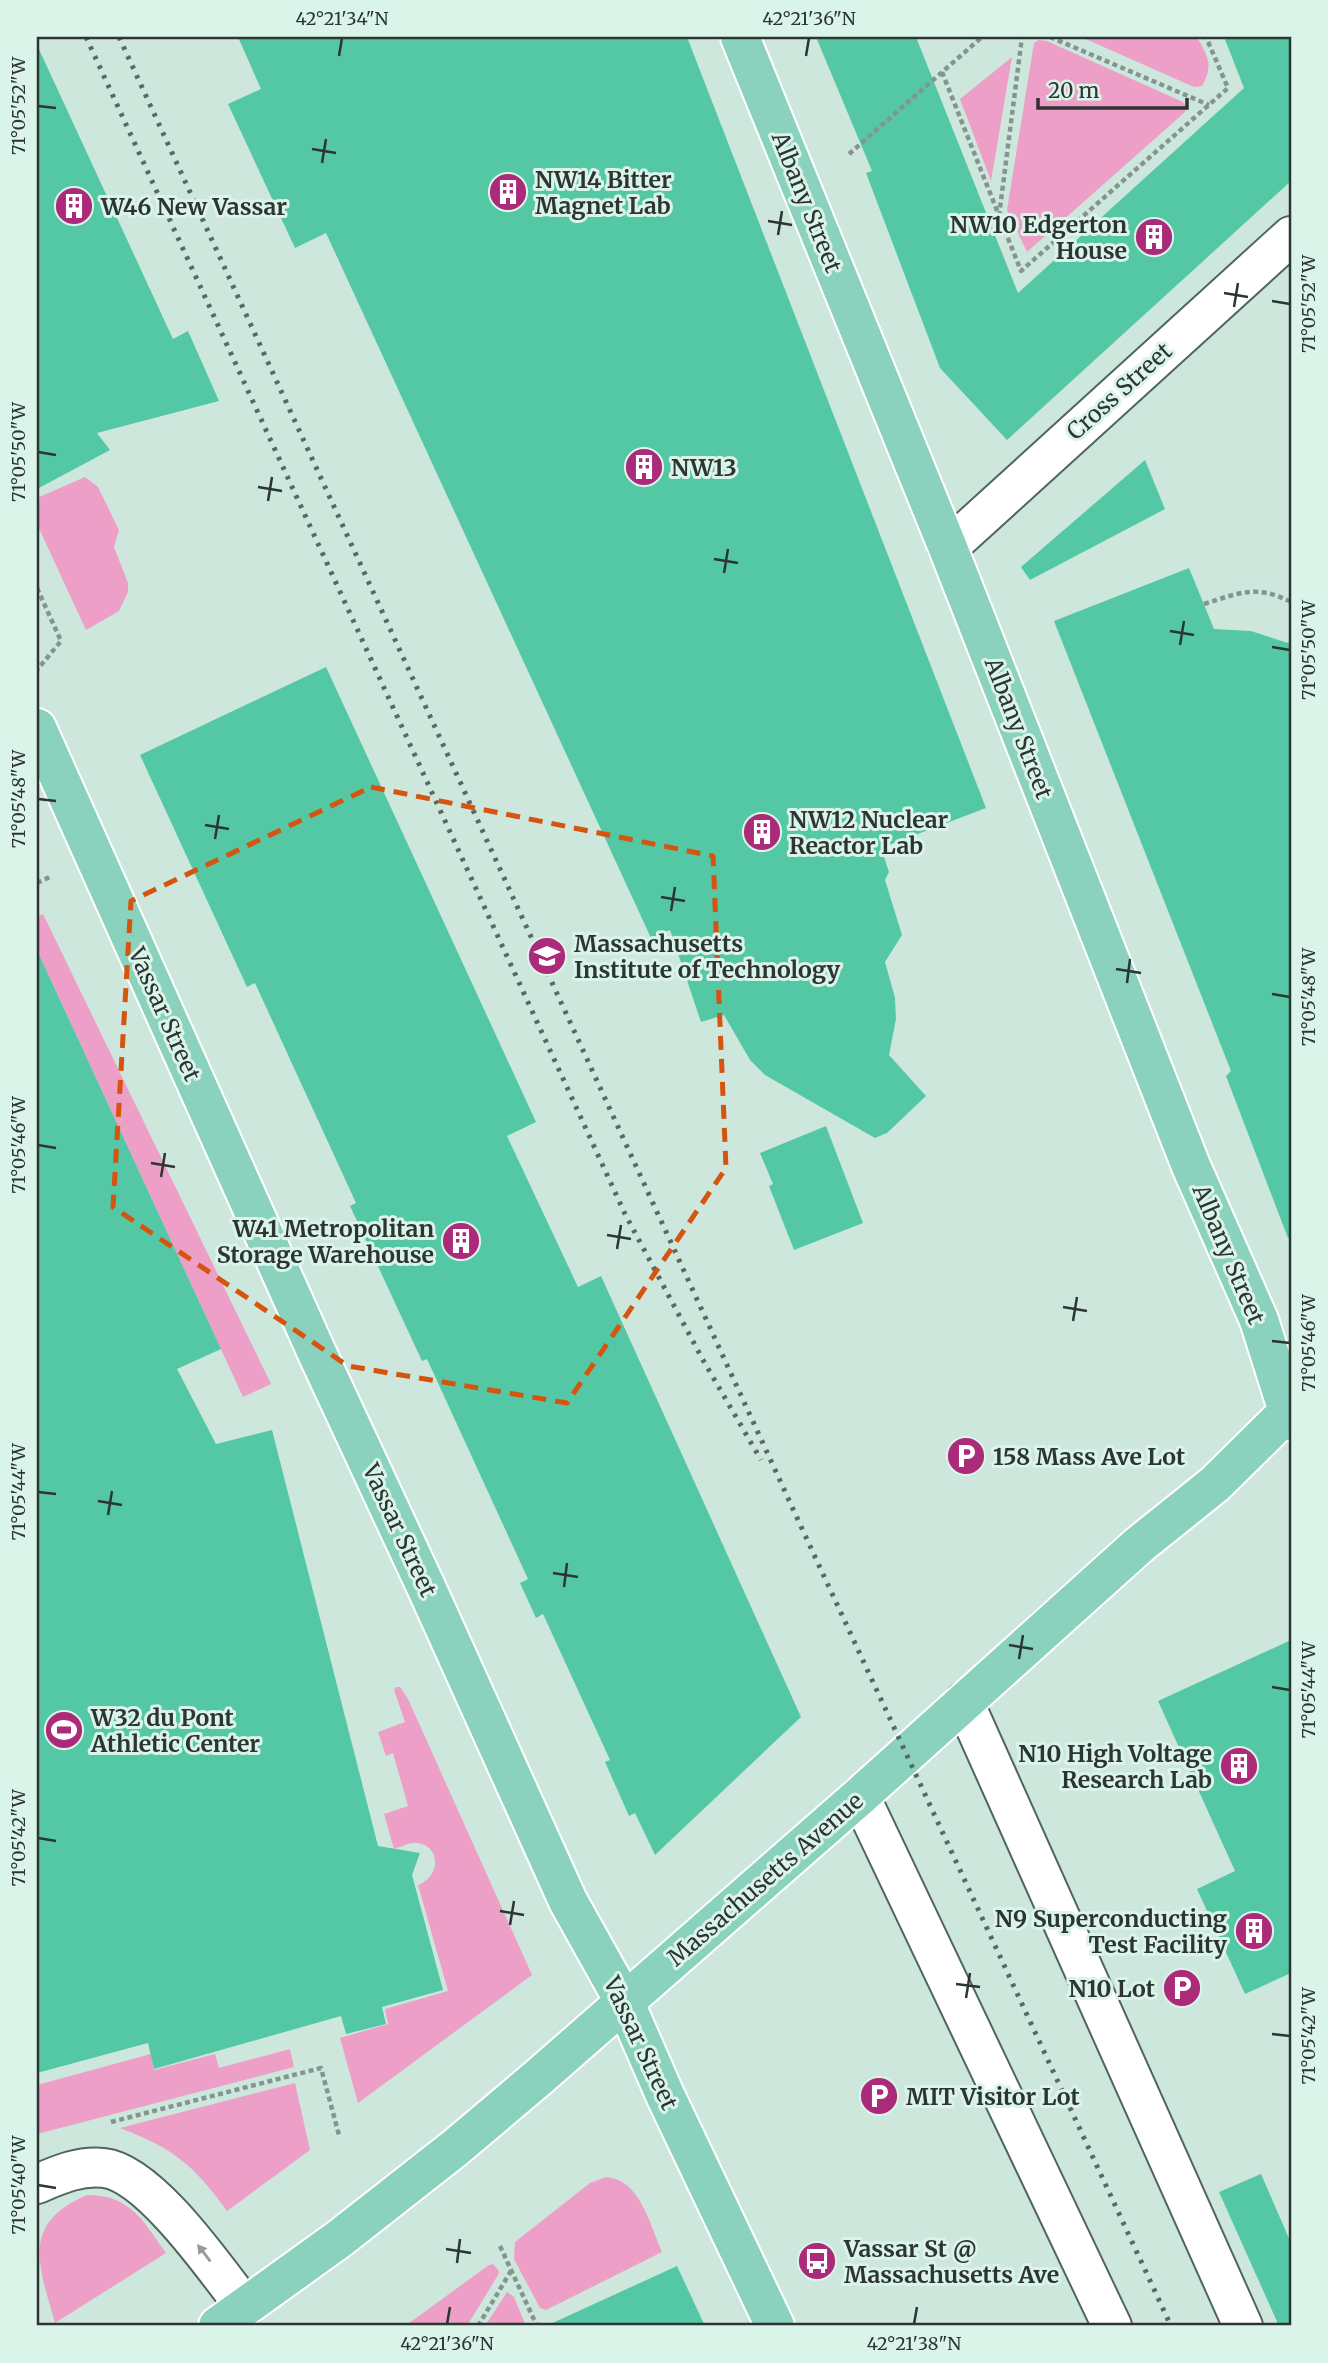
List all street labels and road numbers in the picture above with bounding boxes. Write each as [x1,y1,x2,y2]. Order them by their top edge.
street label: Albany Street [765,127,848,277]
street label: Cross Street [1060,336,1178,446]
street label: Albany Street [978,652,1059,803]
street label: Vassar Street [122,942,207,1085]
street label: Albany Street [1186,1179,1271,1328]
street label: Vassar Street [356,1458,443,1601]
street label: Massachusetts Avenue [661,1786,869,1972]
street label: Vassar Street [597,1971,684,2114]

